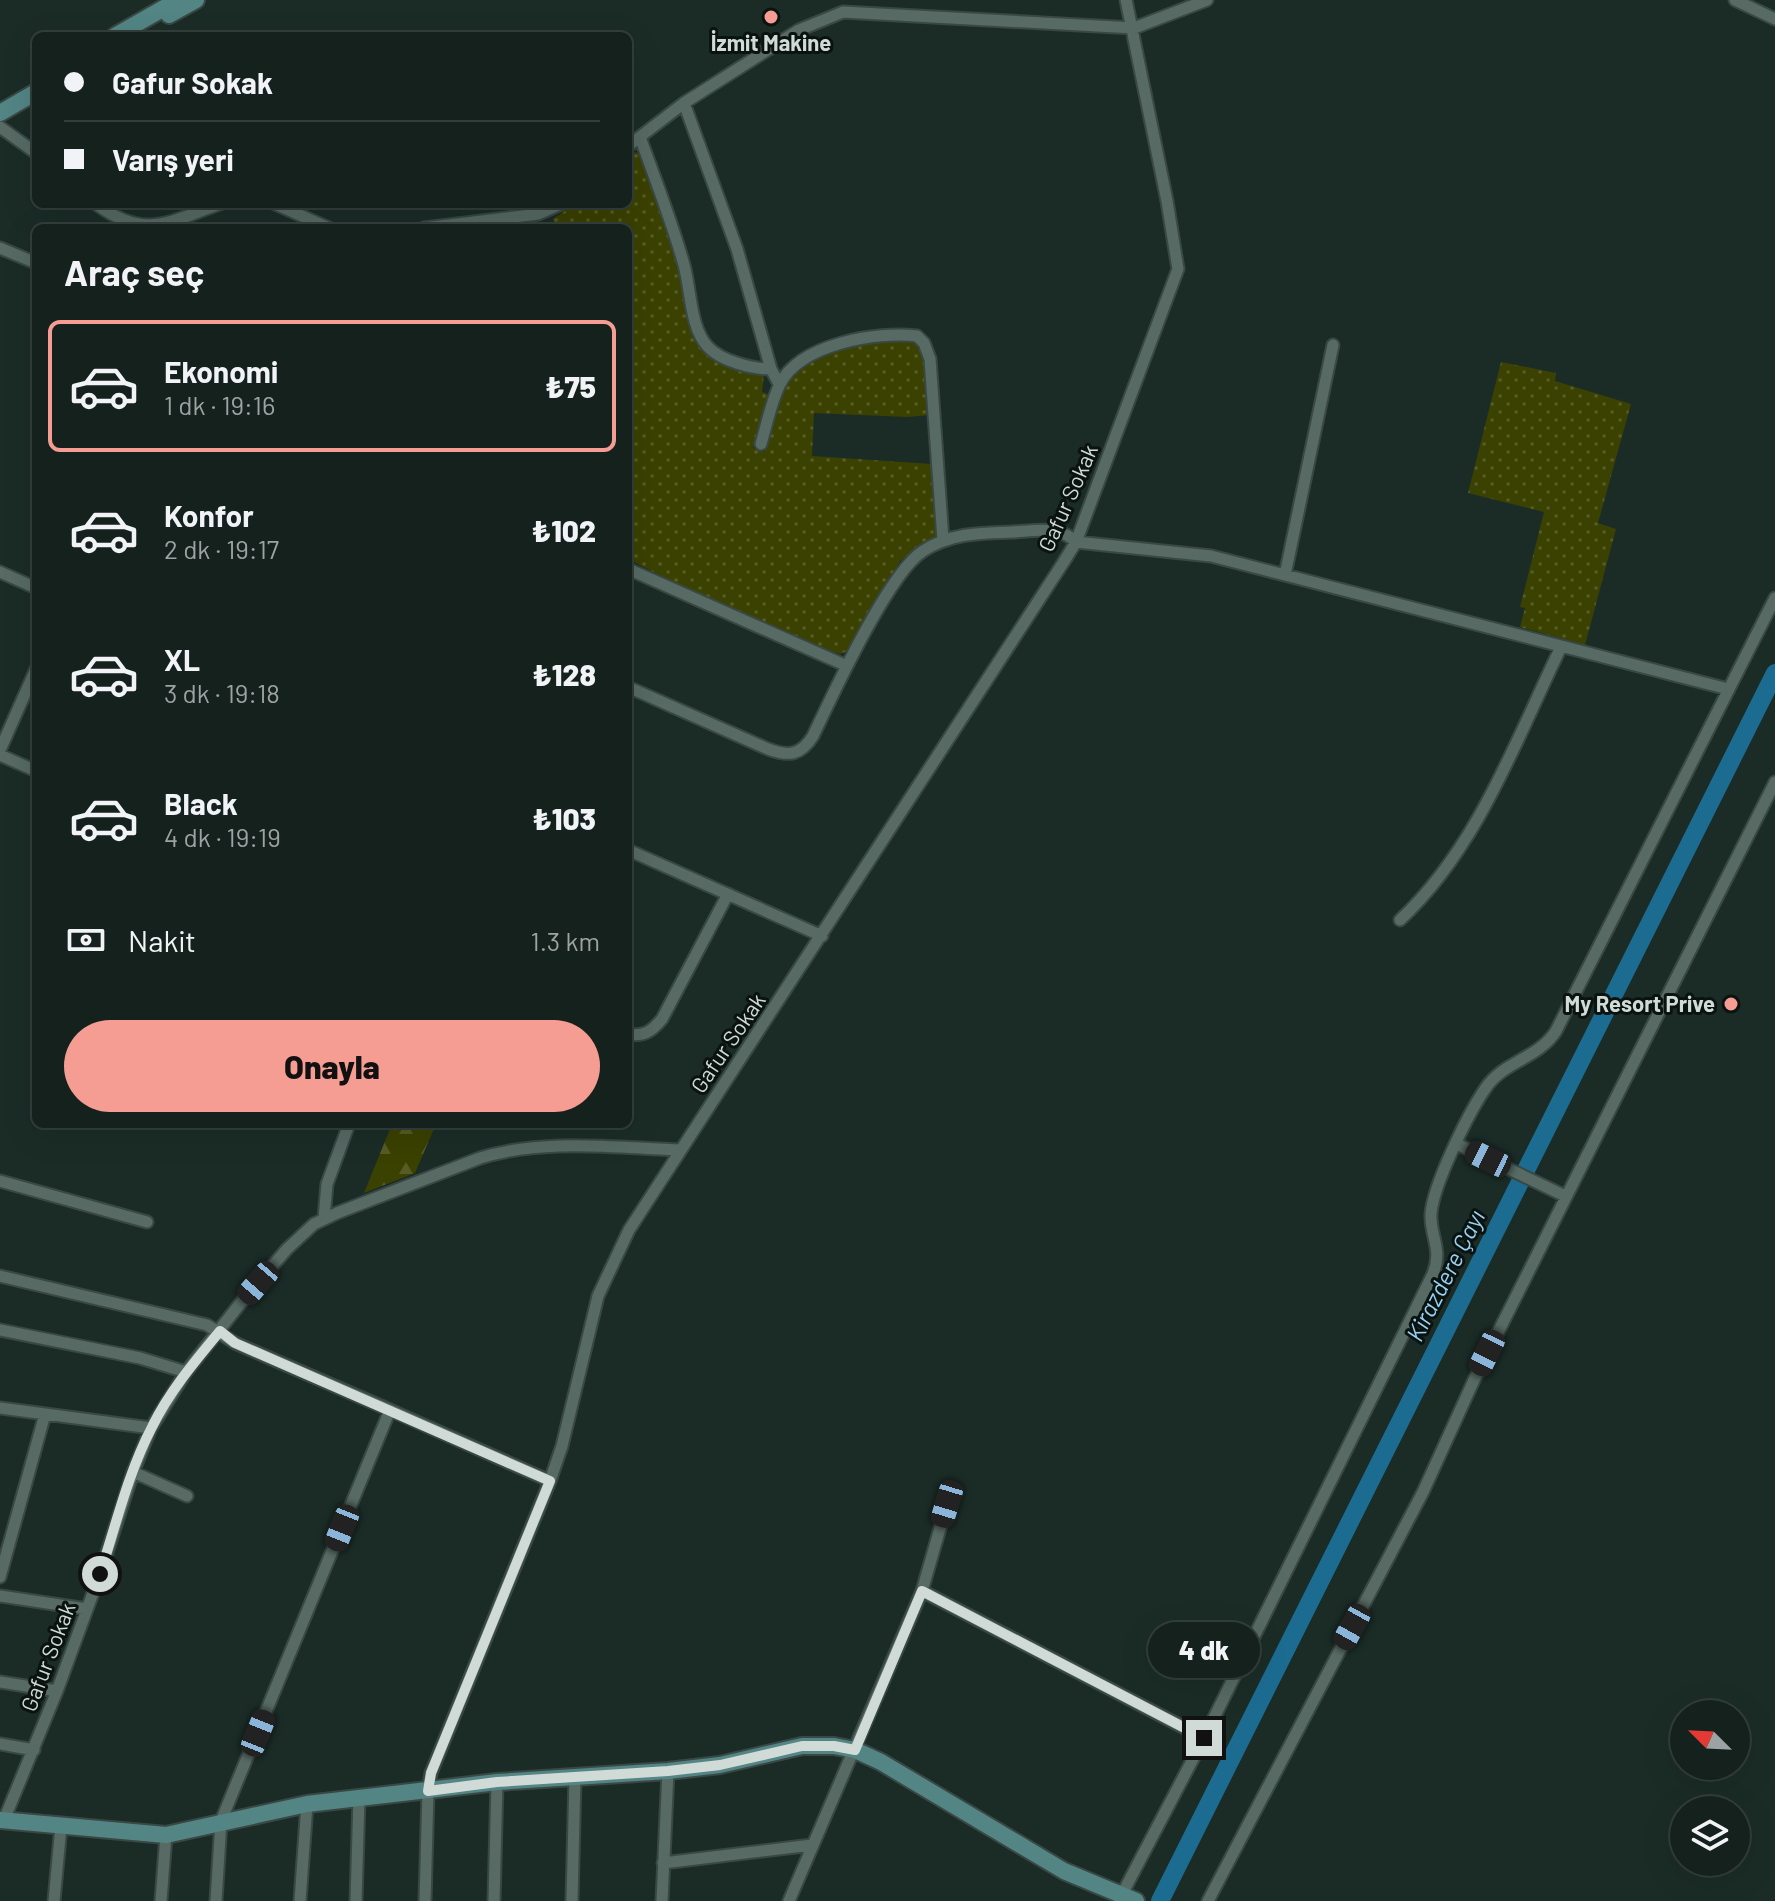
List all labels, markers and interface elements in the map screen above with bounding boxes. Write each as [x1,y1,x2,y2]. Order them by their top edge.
marker: İzmit Makine [762,8,780,26]
place label: İzmit Makine [711,29,831,55]
text: Gafur Sokak [112,64,273,100]
text: Varış yeri [112,141,234,177]
text: Araç seç [64,250,204,293]
icon: car [68,350,140,422]
text: Ekonomi [164,353,278,389]
text: ₺75 [545,368,596,404]
text: 1 dk · 19:16 [164,389,275,420]
street label: Gafur Sokak [1032,440,1102,555]
icon: car [68,494,140,566]
text: Konfor [164,497,254,533]
text: ₺102 [532,512,596,548]
text: 2 dk · 19:17 [164,533,279,564]
icon: car [68,638,140,710]
text: XL [164,641,200,677]
text: ₺128 [532,656,596,692]
text: 3 dk · 19:18 [164,677,280,708]
icon: car [68,782,140,854]
text: Black [164,785,238,821]
text: ₺103 [532,800,596,836]
text: 4 dk · 19:19 [164,821,281,852]
icon: cash [64,918,108,962]
text: Nakit [128,922,196,958]
text: 1.3 km [531,925,600,956]
street label: Gafur Sokak [684,988,770,1097]
place label: My Resort Prive [1564,990,1715,1016]
marker: My Resort Prive [1722,995,1740,1013]
button: Onayla [64,1020,600,1112]
car [1461,1138,1515,1180]
water label: Kirazdere Çayı [1399,1205,1490,1346]
car [233,1257,283,1309]
car [1466,1326,1508,1380]
car [929,1478,965,1530]
car [322,1501,362,1555]
route start [82,1556,118,1592]
street label: Gafur Sokak [14,1599,80,1715]
car [1330,1600,1374,1654]
callout: 4 dk [1148,1622,1260,1678]
text: 4 dk [1179,1634,1229,1665]
north arrow [1670,1700,1750,1780]
map controls [1670,1700,1750,1876]
car [238,1706,278,1760]
route end [1186,1720,1222,1756]
button: layers [1670,1796,1750,1876]

